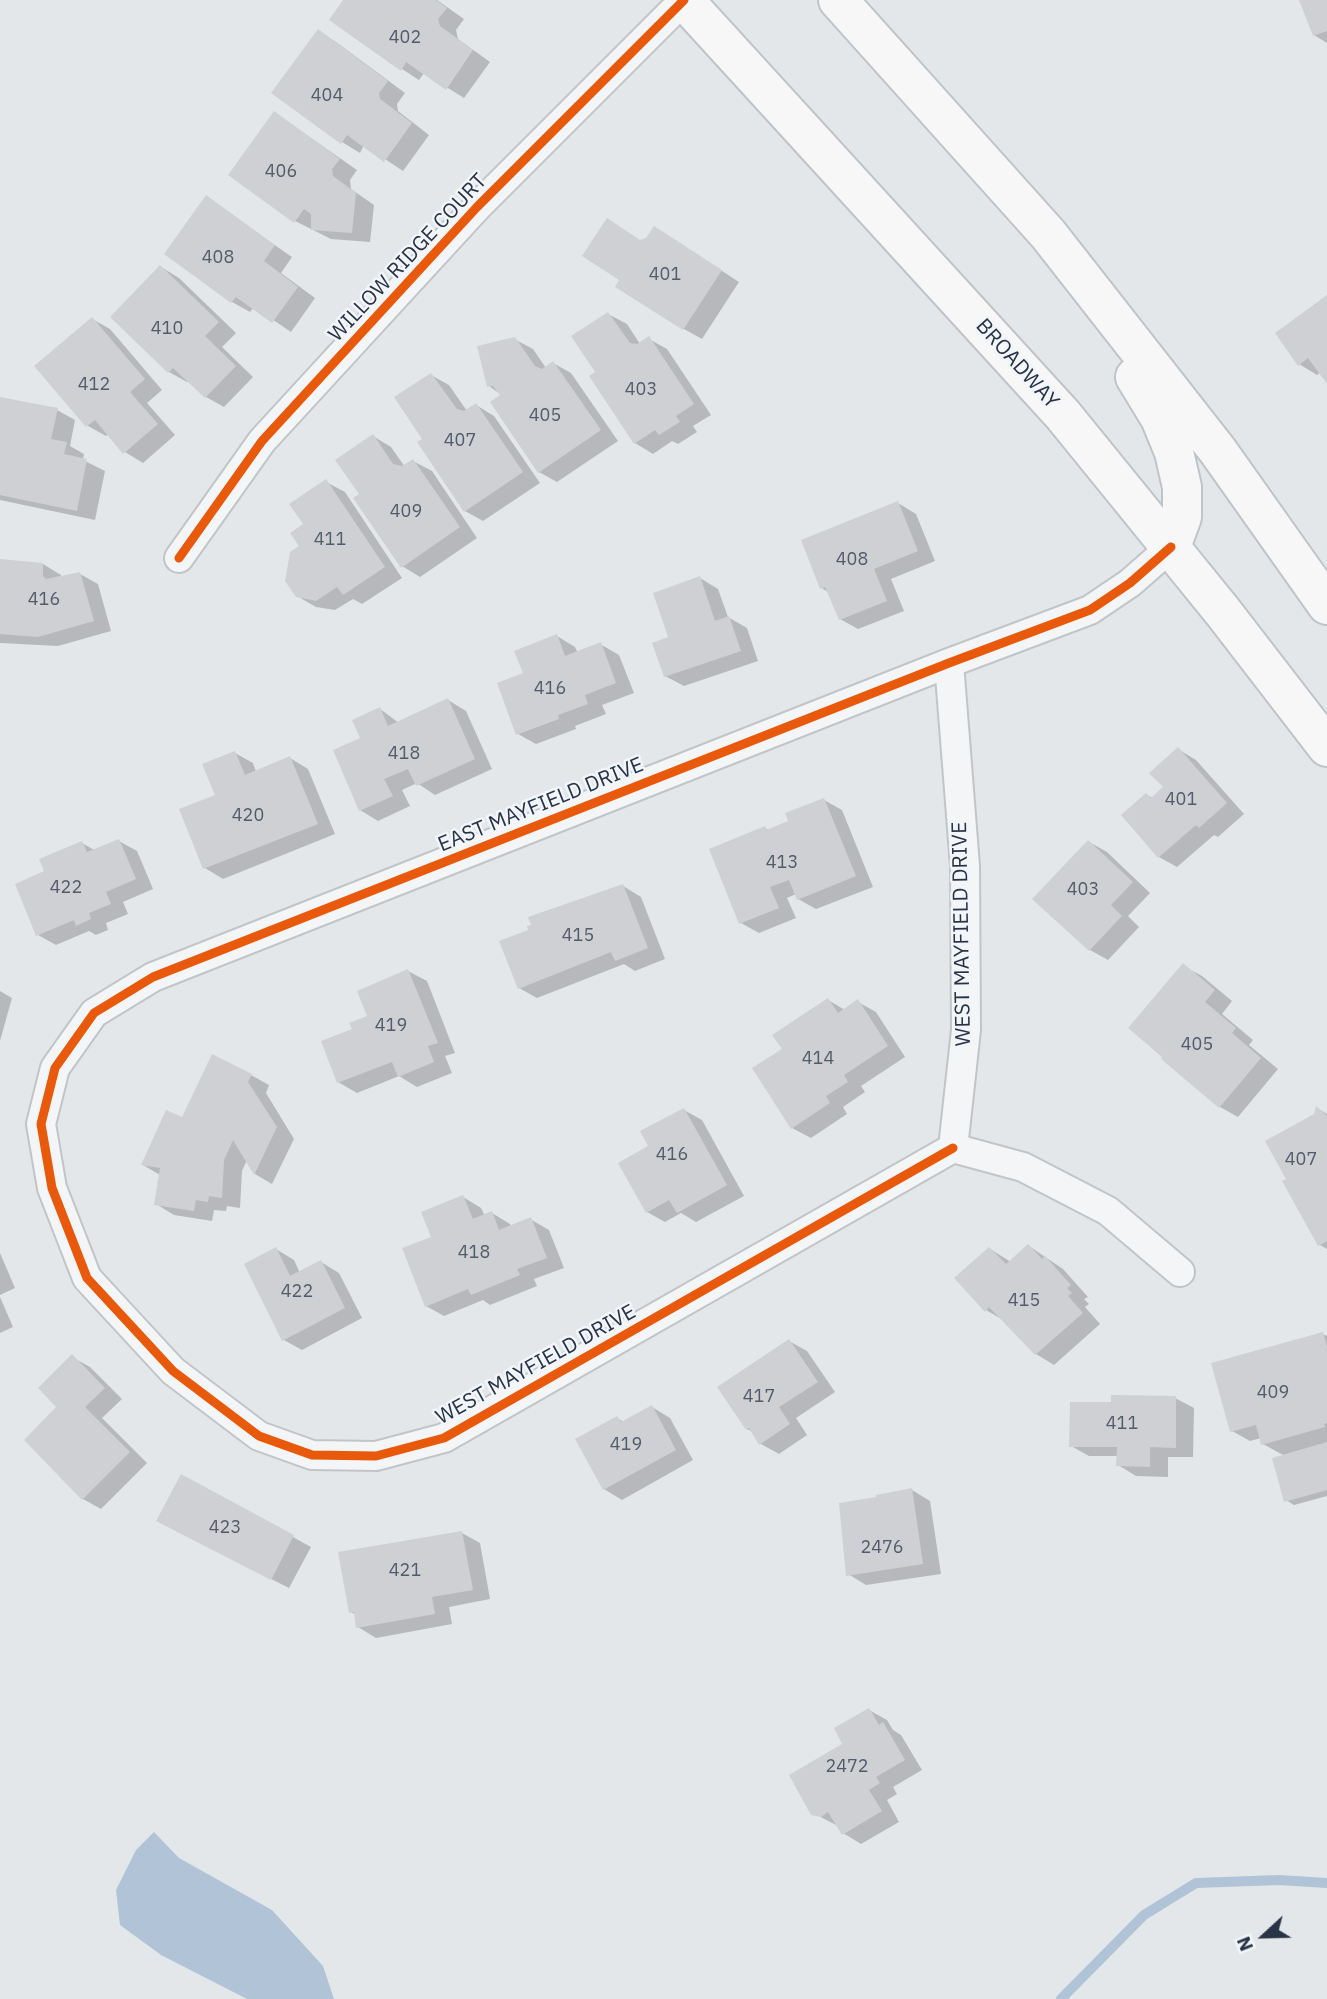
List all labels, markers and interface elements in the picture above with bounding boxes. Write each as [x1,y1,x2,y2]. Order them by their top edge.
house number: 402 [389,27,421,49]
house number: 404 [311,85,343,107]
house number: 406 [265,161,297,183]
street label: WILLOW RIDGE COURT [324,169,492,347]
house number: 408 [202,247,234,269]
house number: 401 [649,264,681,286]
street label: BROADWAY [970,314,1064,414]
house number: 410 [151,318,183,340]
house number: 412 [78,374,110,396]
house number: 403 [625,379,657,401]
house number: 405 [529,405,561,427]
house number: 407 [444,430,476,452]
house number: 409 [390,501,422,523]
house number: 411 [314,529,346,551]
house number: 408 [836,549,868,571]
house number: 416 [28,589,60,611]
house number: 416 [534,678,566,700]
house number: 418 [388,743,420,765]
street label: EAST MAYFIELD DRIVE [435,752,647,858]
house number: 401 [1165,789,1197,811]
house number: 420 [232,805,264,827]
street label: WEST MAYFIELD DRIVE [947,822,977,1046]
house number: 413 [766,852,798,874]
house number: 422 [50,877,82,899]
house number: 403 [1067,879,1099,901]
house number: 415 [562,925,594,947]
house number: 419 [375,1015,407,1037]
house number: 405 [1181,1034,1213,1056]
house number: 414 [802,1048,834,1070]
house number: 416 [656,1144,688,1166]
house number: 407 [1285,1149,1317,1171]
house number: 418 [458,1242,490,1264]
house number: 422 [281,1281,313,1303]
house number: 415 [1008,1290,1040,1312]
street label: WEST MAYFIELD DRIVE [432,1300,640,1430]
house number: 409 [1257,1382,1289,1404]
house number: 417 [743,1386,775,1408]
house number: 411 [1106,1413,1138,1435]
house number: 419 [610,1434,642,1456]
house number: 423 [209,1517,241,1539]
house number: 2476 [860,1537,904,1559]
house number: 421 [389,1560,421,1582]
house number: 2472 [825,1756,869,1778]
north arrow [1229,1901,1299,1971]
text: N [1231,1933,1258,1955]

